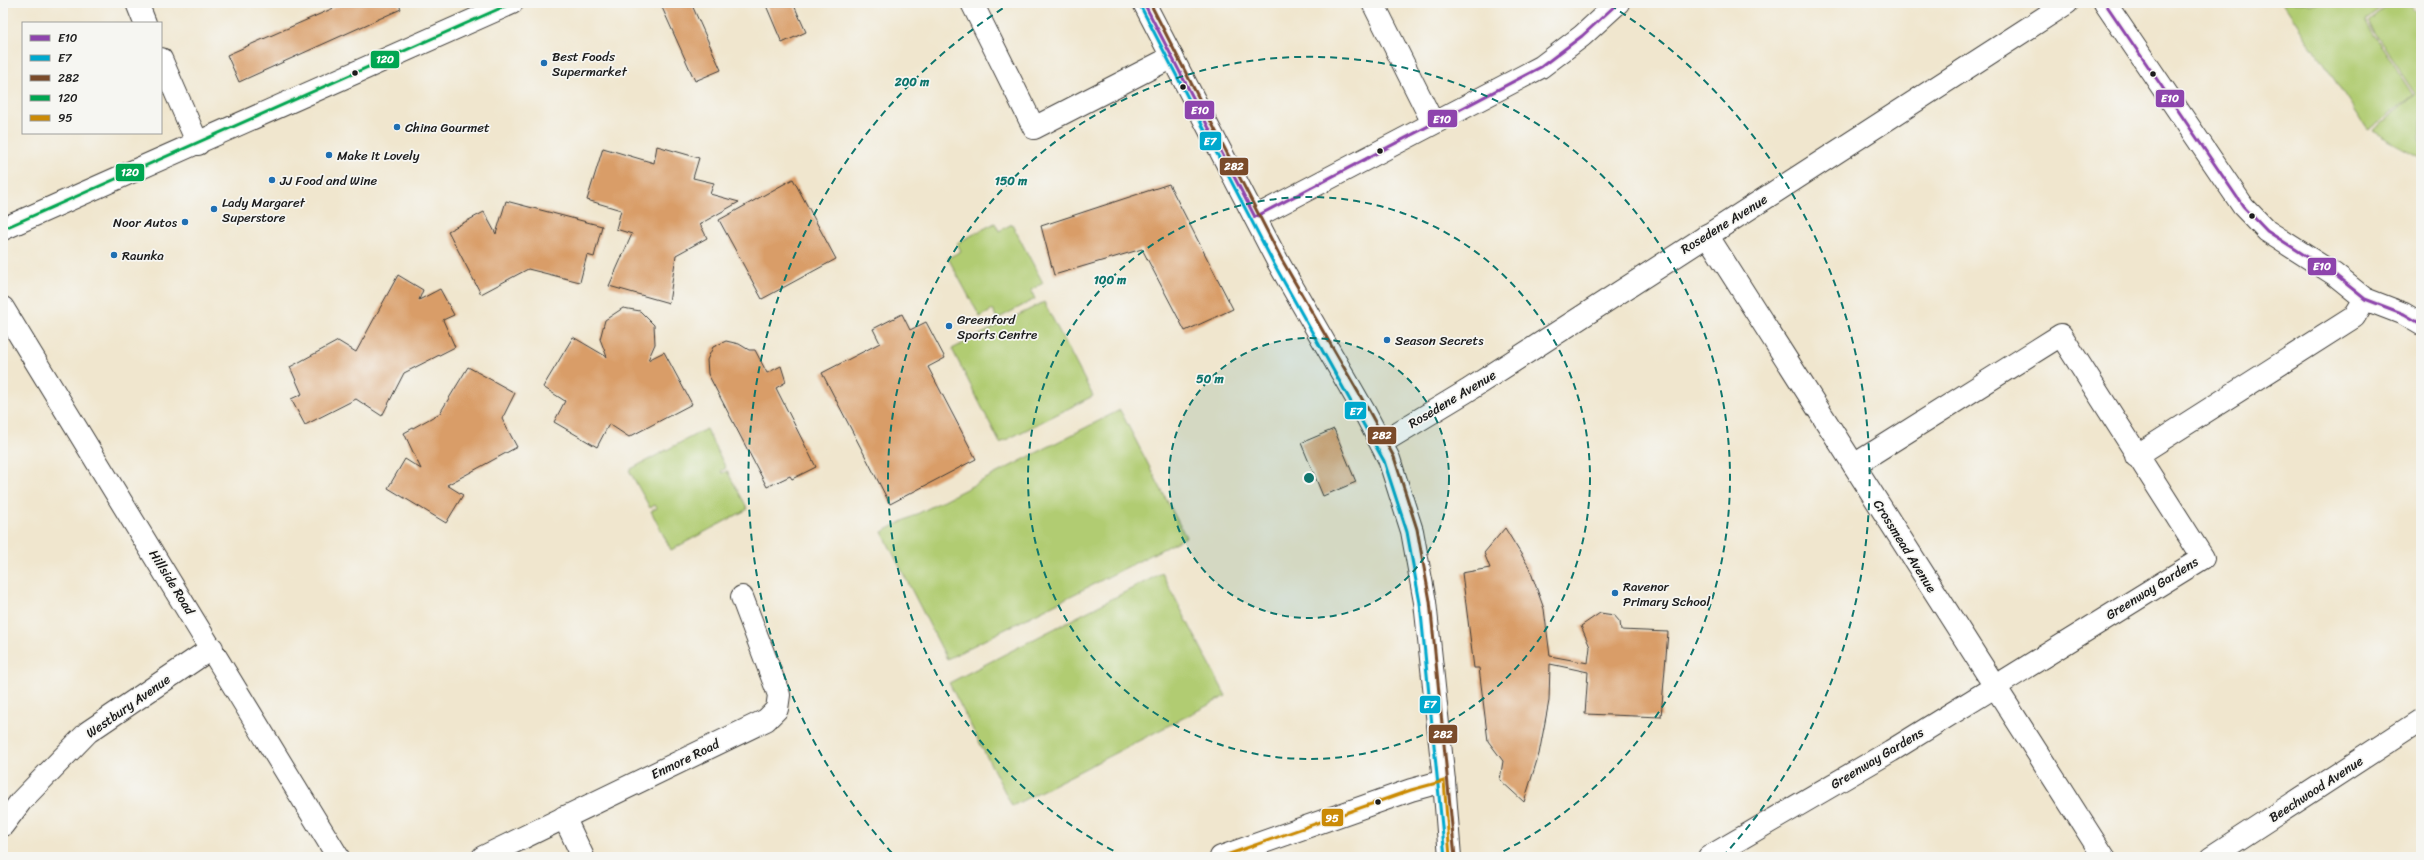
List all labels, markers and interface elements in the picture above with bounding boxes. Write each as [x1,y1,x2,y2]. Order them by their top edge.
legend [22,22,162,134]
text: E10 [58,27,78,49]
place label: Best Foods Supermarket [552,45,627,83]
text: E7 [58,47,73,69]
line badge: 120 [370,50,400,69]
text: 120 [376,50,394,69]
marker: Best Foods Supermarket [539,58,549,68]
text: 282 [58,67,79,89]
unlabelled marker [350,68,360,78]
unlabelled marker [2148,69,2158,79]
text: 200 m [894,71,930,93]
unlabelled marker [1178,82,1188,92]
text: 120 [58,87,78,109]
line badge: E10 [2155,89,2185,108]
text: E10 [2161,89,2179,108]
line badge: E10 [1184,100,1215,120]
text: E10 [1191,101,1209,120]
text: 95 [58,107,73,129]
line badge: E10 [1427,109,1458,128]
text: E10 [1433,110,1451,129]
place label: China Gourmet [405,116,490,139]
marker: China Gourmet [392,122,402,132]
line badge: E7 [1199,131,1222,151]
text: E7 [1204,132,1218,151]
place label: Make it Lovely [337,144,420,167]
unlabelled marker [1375,146,1385,156]
marker: Make it Lovely [324,150,334,160]
line badge: 282 [1219,157,1249,176]
text: 282 [1223,157,1244,176]
line badge: 120 [115,163,145,182]
text: 120 [121,163,139,182]
place label: JJ Food and Wine [279,169,377,192]
text: 150 m [995,170,1028,192]
marker: JJ Food and Wine [267,175,277,185]
street label: Rosedene Avenue [1676,188,1772,260]
place label: Lady Margaret Superstore [222,191,306,229]
marker: Lady Margaret Superstore [209,204,219,214]
place label: Noor Autos [113,211,178,234]
unlabelled marker [2247,211,2257,221]
marker: Noor Autos [180,217,190,227]
place label: Raunka [122,244,164,267]
marker: Raunka [109,250,119,260]
line badge: E10 [2307,257,2337,276]
text: E10 [2313,257,2331,276]
text: 100 m [1094,269,1127,291]
place label: Greenford Sports Centre [957,308,1037,346]
marker: Greenford Sports Centre [944,321,954,331]
place label: Season Secrets [1395,329,1484,352]
marker: Season Secrets [1382,335,1392,345]
street label: Rosedene Avenue [1404,363,1501,434]
text: 50 m [1196,368,1224,390]
line badge: E7 [1344,401,1367,420]
text: E7 [1350,402,1364,421]
line badge: 282 [1367,426,1397,445]
text: 282 [1371,426,1392,445]
centre of rings [1302,471,1316,485]
street label: Crossmead Avenue [1867,495,1943,597]
street label: Hillside Road [143,545,202,620]
street label: Greenway Gardens [2101,550,2203,626]
place label: Ravenor Primary School [1623,575,1710,613]
marker: Ravenor Primary School [1610,588,1620,598]
street label: Westbury Avenue [81,668,175,744]
line badge: E7 [1419,695,1441,714]
text: E7 [1424,695,1438,714]
street label: Greenway Gardens [1826,721,1928,795]
line badge: 282 [1428,724,1458,744]
text: 282 [1432,725,1453,744]
street label: Enmore Road [647,732,724,786]
street label: Beechwood Avenue [2264,749,2368,828]
unlabelled marker [1373,797,1383,807]
line badge: 95 [1321,808,1344,827]
text: 95 [1325,809,1339,828]

